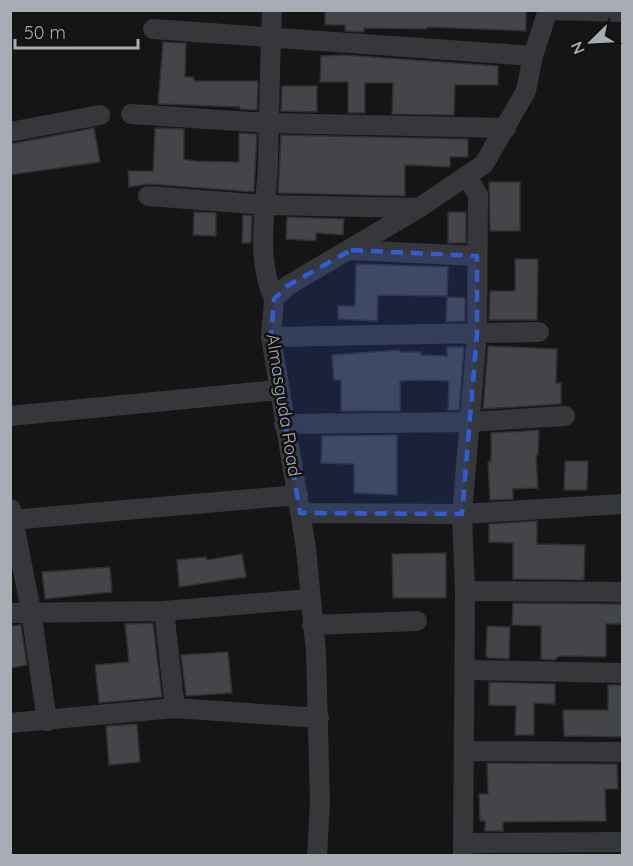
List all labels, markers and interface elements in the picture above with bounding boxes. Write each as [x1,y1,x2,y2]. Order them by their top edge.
scale bar [15,12,138,50]
north arrow [561,12,621,72]
text: 50 m [24,21,66,44]
text: N [566,39,589,58]
street label: Almasguda Road [261,332,307,478]

